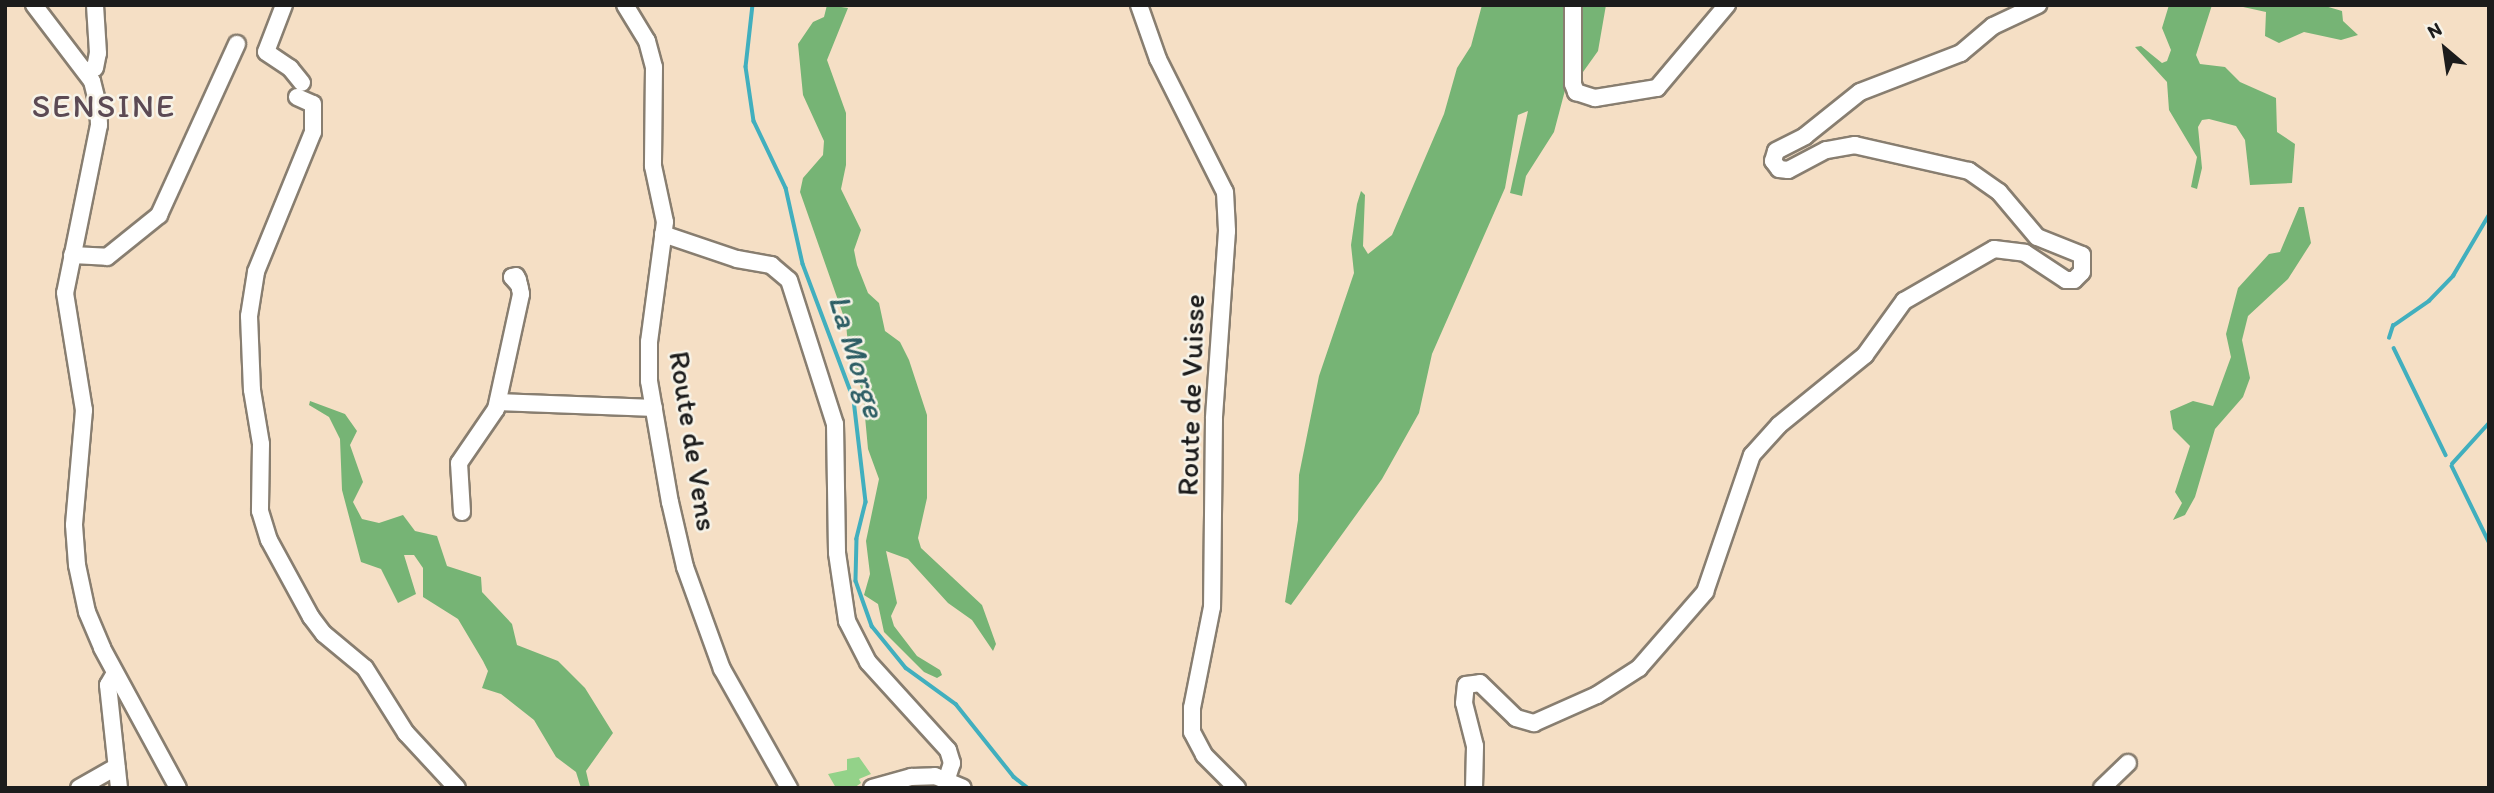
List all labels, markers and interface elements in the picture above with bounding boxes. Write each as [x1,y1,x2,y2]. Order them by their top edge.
north arrow [2410,14,2480,84]
text: N [2423,17,2446,43]
district label: SENSINE [35,86,173,126]
water label: La Morge [820,290,894,422]
street label: Route de Vuisse [1169,293,1213,497]
street label: Route de Vens [661,349,725,533]

